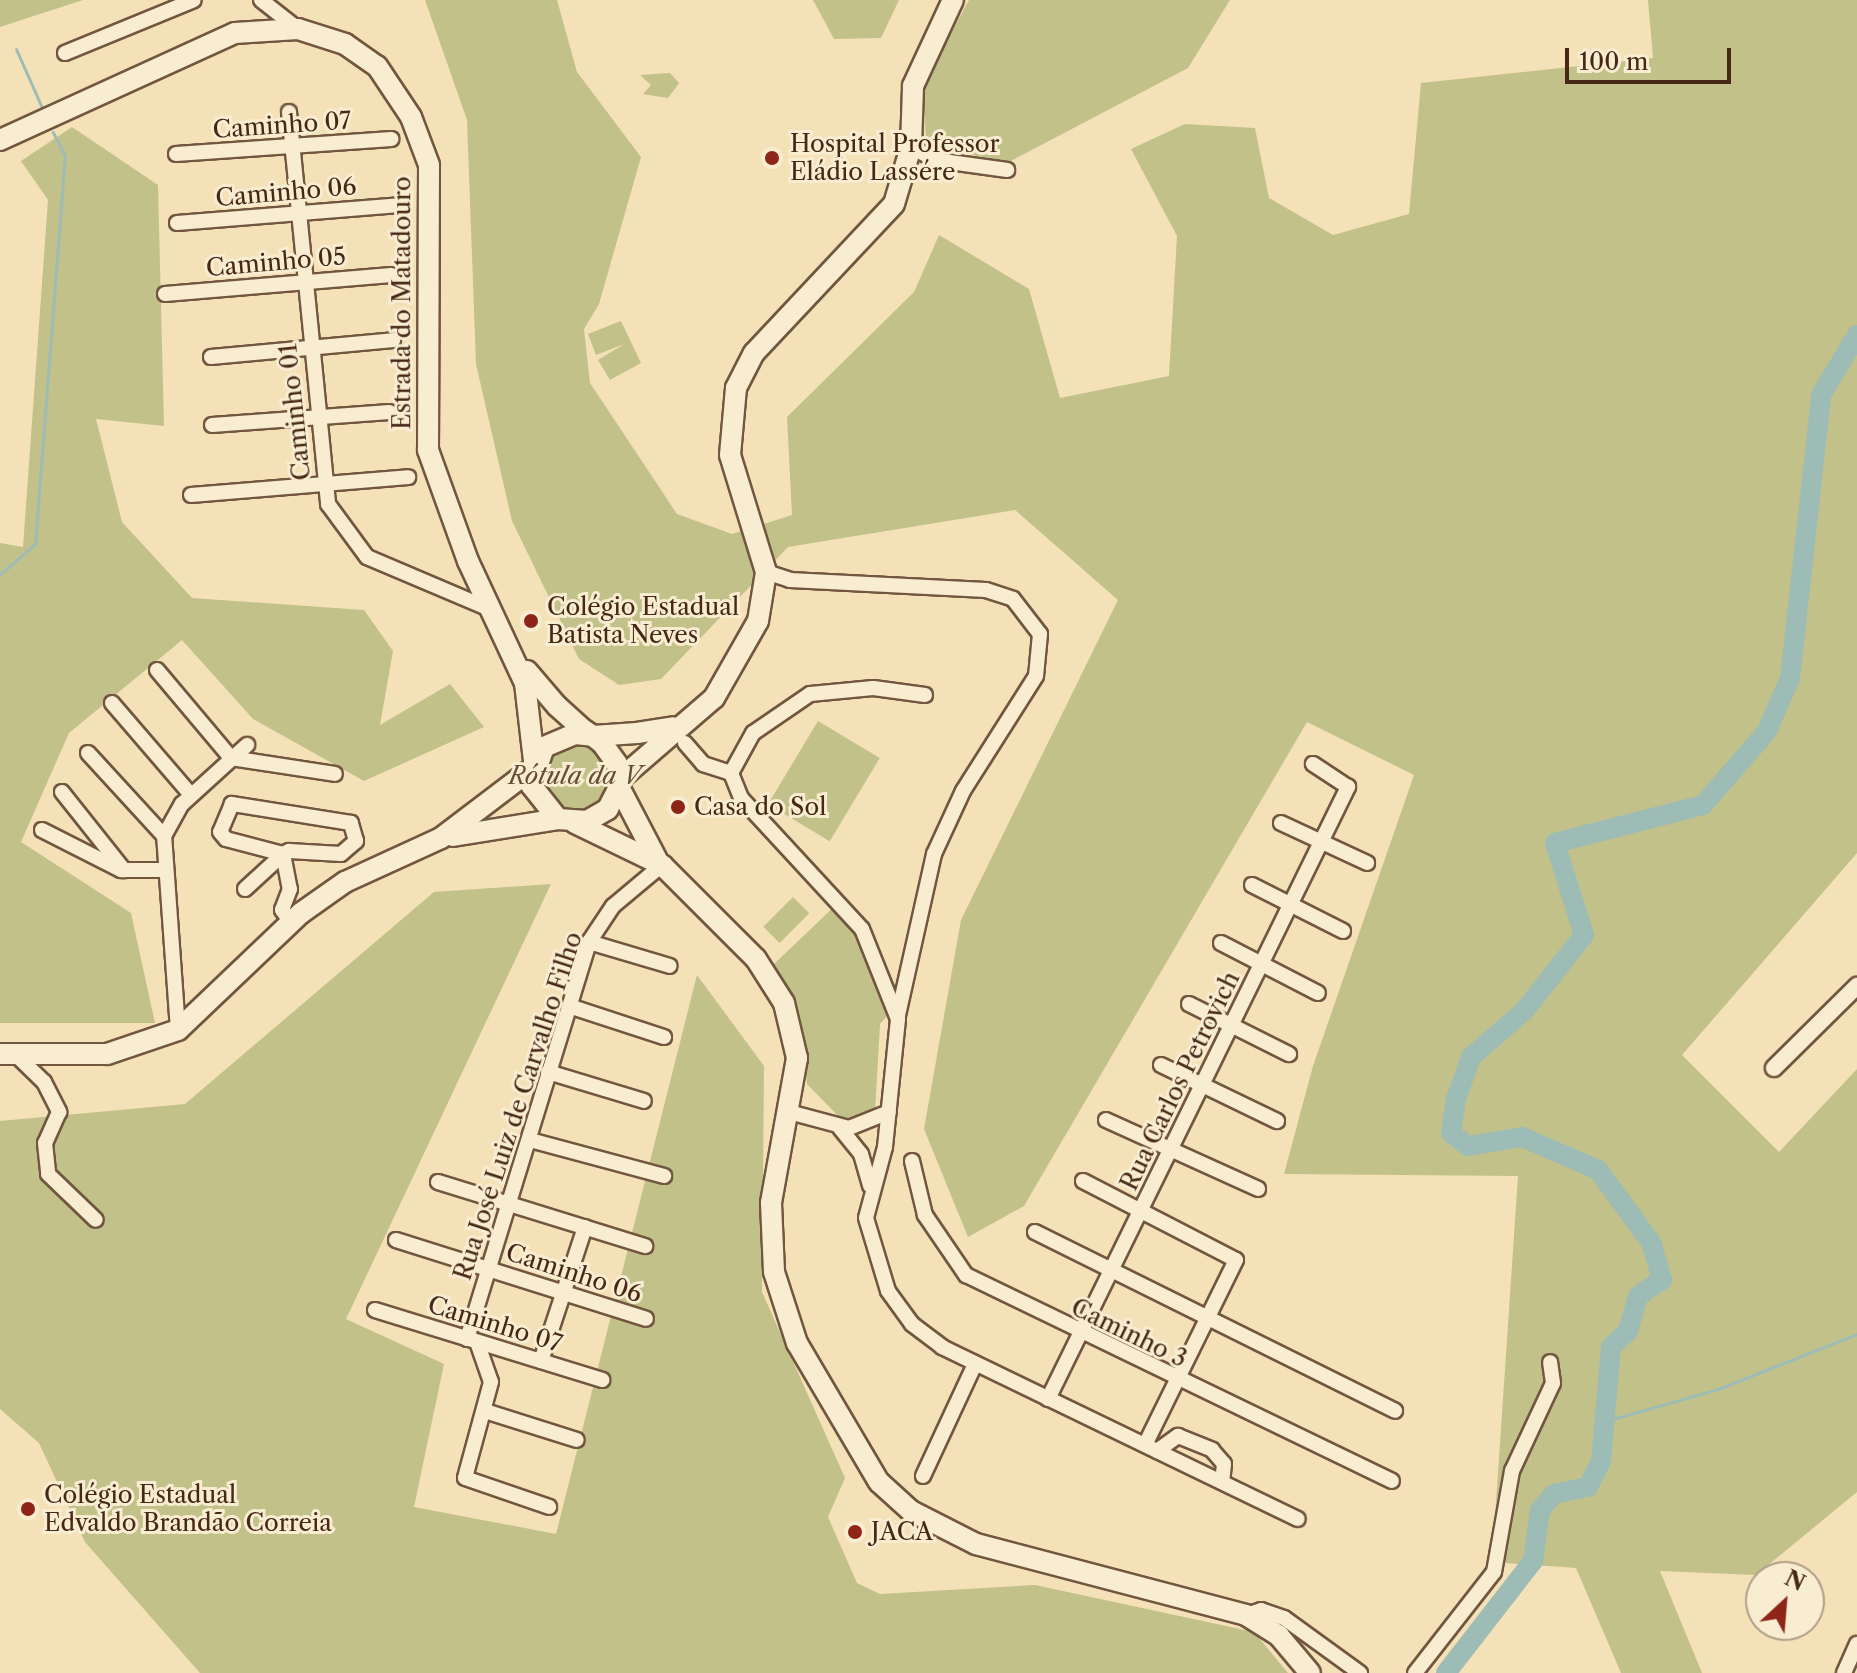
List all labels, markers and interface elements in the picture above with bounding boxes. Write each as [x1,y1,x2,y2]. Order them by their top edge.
scale bar [1569,32,1735,82]
text: 100 m [1579,47,1648,76]
street label: Caminho 07 [212,106,352,144]
place label: Hospital Professor Eládio Lassére [790,130,1000,186]
marker: Hospital Professor Eládio Lassére [761,147,783,169]
street label: Caminho 06 [214,171,358,213]
street label: Estrada do Matadouro [388,176,416,430]
street label: Caminho 05 [205,242,347,282]
street label: Caminho 01 [274,342,316,482]
place label: Colégio Estadual Batista Neves [547,593,739,649]
marker: Colégio Estadual Batista Neves [522,612,540,630]
park label: Rótula da V [509,762,641,790]
place label: Casa do Sol [694,793,827,821]
marker: Casa do Sol [669,798,687,816]
street label: Rua José Luiz de Carvalho Filho [448,928,588,1284]
street label: Rua Carlos Petrovich [1114,967,1246,1195]
street label: Caminho 06 [502,1237,646,1309]
street label: Caminho 07 [424,1290,566,1358]
street label: Caminho 3 [1066,1293,1192,1373]
place label: Colégio Estadual Edvaldo Brandão Correia [44,1481,332,1537]
marker: Colégio Estadual Edvaldo Brandão Correia [19,1500,37,1518]
place label: JACA [871,1518,933,1546]
marker: JACA [846,1523,864,1541]
north arrow [1745,1561,1825,1641]
text: N [1780,1564,1809,1597]

